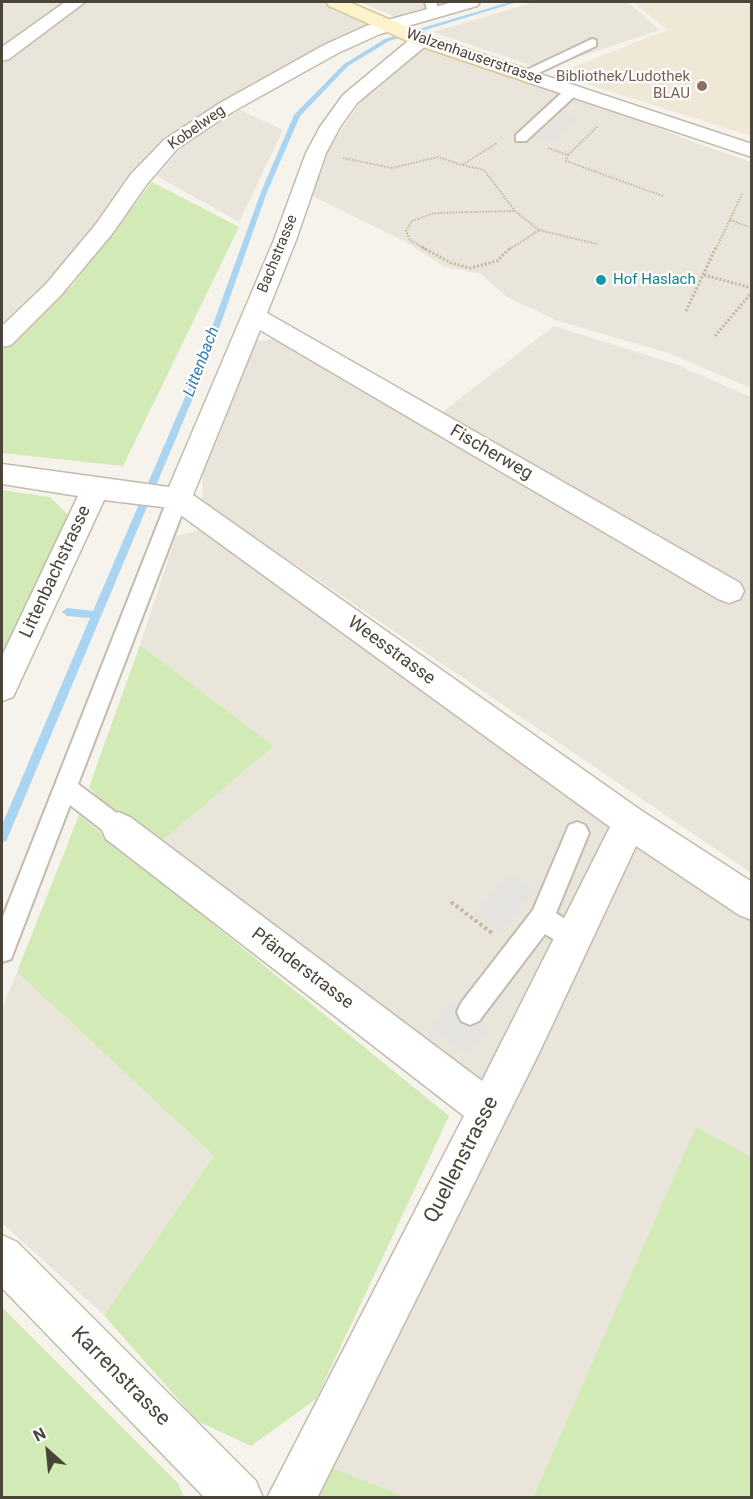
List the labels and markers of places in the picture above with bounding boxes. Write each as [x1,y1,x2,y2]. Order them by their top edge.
place label: Bibliothek/Ludothek BLAU [556,68,690,103]
marker: Bibliothek/Ludothek BLAU [695,79,709,93]
place label: Hof Haslach [613,271,696,289]
marker: Hof Haslach [594,273,608,287]

